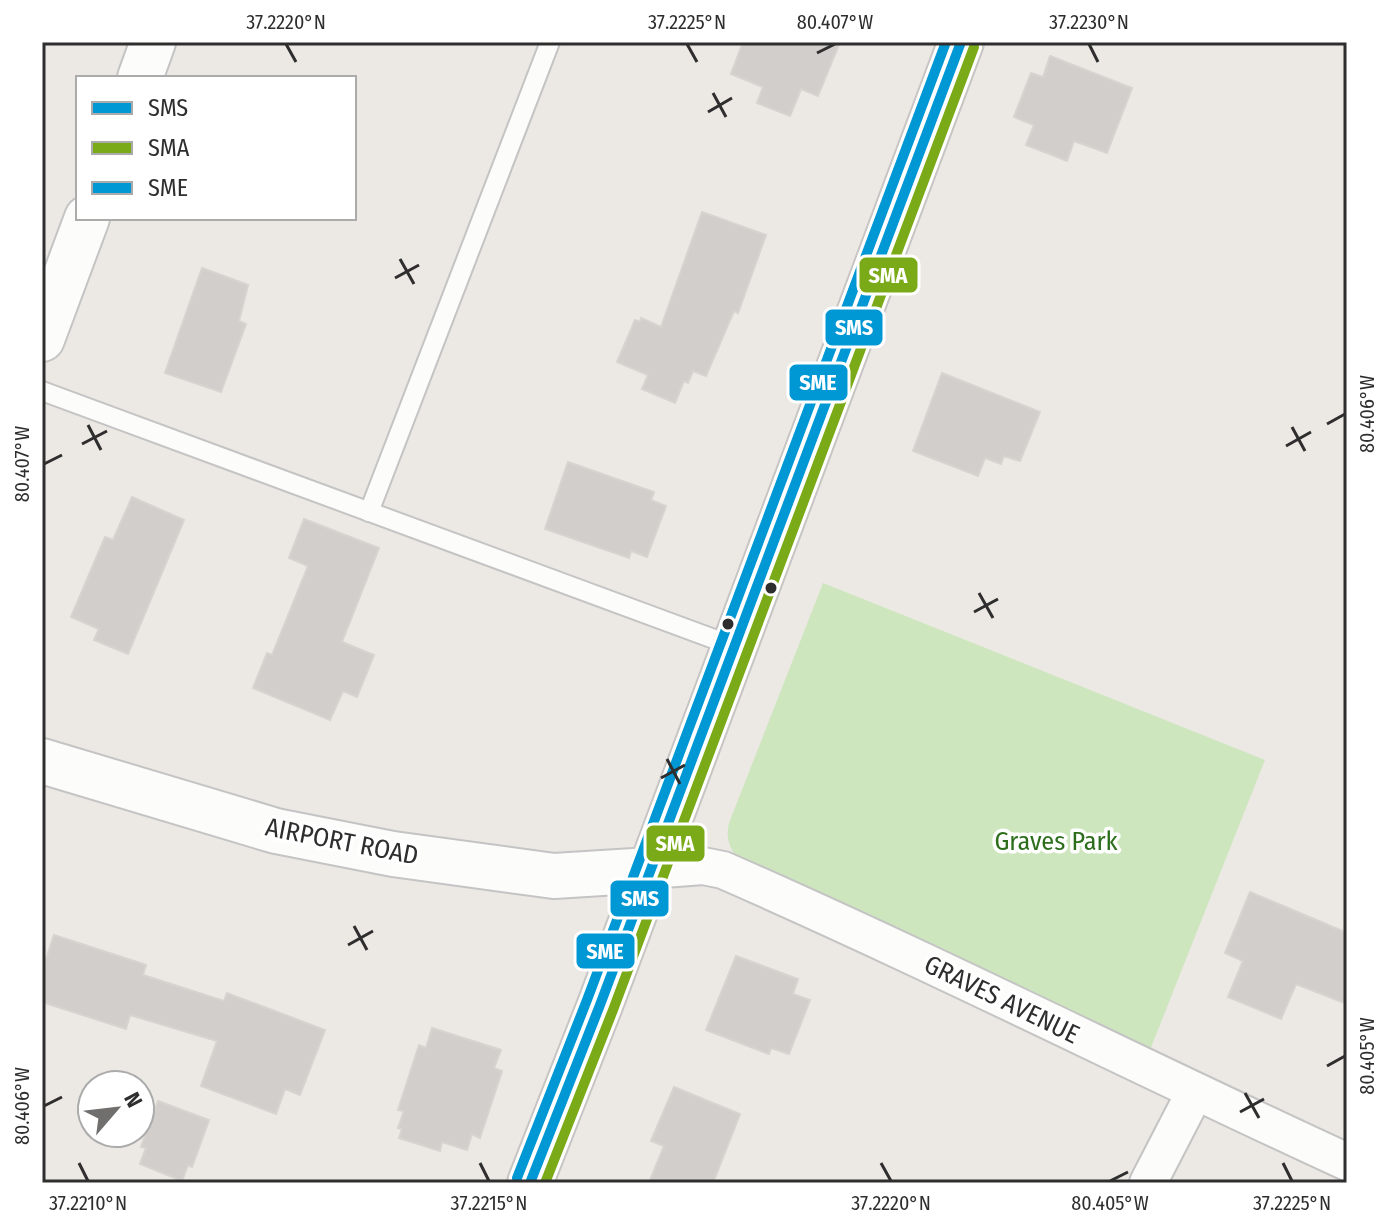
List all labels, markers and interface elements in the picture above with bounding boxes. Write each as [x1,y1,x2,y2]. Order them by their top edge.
text: 37.2220°N [246,10,326,34]
text: 37.2225°N [648,10,726,34]
text: 80.407°W [797,10,873,34]
text: 37.2230°N [1049,10,1129,34]
legend [76,76,356,220]
text: SMS [148,94,188,122]
text: SMA [148,134,190,162]
text: SME [148,174,188,202]
line badge: SMA [858,256,919,294]
text: SMA [869,262,909,289]
line badge: SMS [824,308,884,347]
text: SMS [835,314,873,341]
line badge: SME [788,363,849,402]
text: SME [799,369,837,396]
text: 80.406°W [1355,375,1379,453]
text: 80.407°W [10,426,34,502]
unlabelled marker [763,580,779,596]
unlabelled marker [720,616,736,632]
street label: AIRPORT ROAD [263,811,421,872]
line badge: SMA [645,824,706,863]
park label: Graves Park [994,826,1118,857]
text: SMA [656,830,696,857]
line badge: SMS [609,879,670,918]
text: SMS [621,885,659,912]
line badge: SME [575,932,636,970]
text: SME [586,938,624,965]
street label: GRAVES AVENUE [919,949,1084,1050]
text: 80.405°W [1355,1017,1379,1095]
text: 80.406°W [10,1067,34,1145]
north arrow [76,1069,156,1149]
text: N [118,1088,148,1112]
text: 37.2210°N [49,1191,127,1215]
text: 37.2215°N [451,1191,527,1215]
text: 37.2220°N [851,1191,931,1215]
text: 80.405°W [1071,1191,1149,1215]
text: 37.2225°N [1253,1191,1331,1215]

